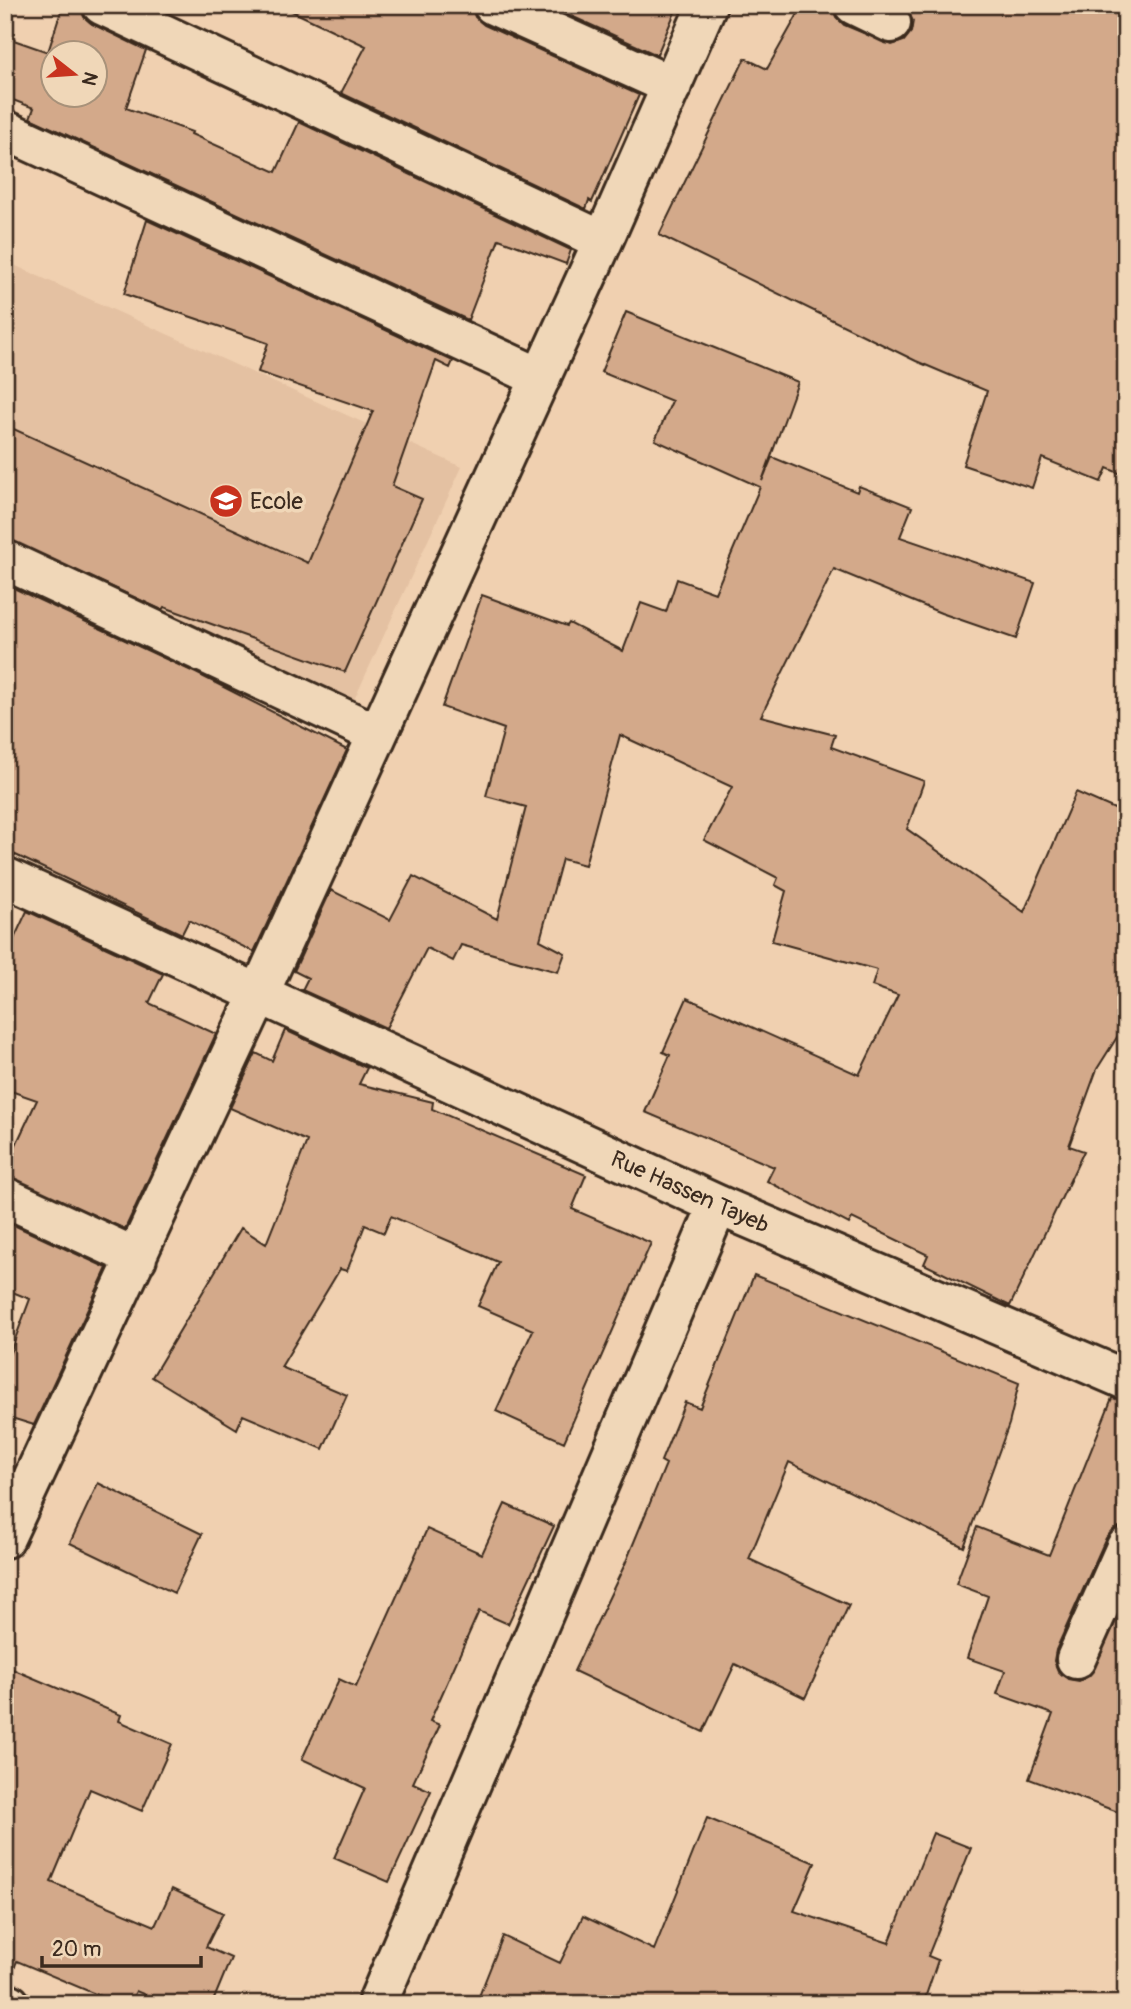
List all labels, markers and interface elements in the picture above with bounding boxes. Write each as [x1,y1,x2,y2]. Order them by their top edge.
north arrow [38,38,108,108]
text: N [76,69,103,88]
school or university icon: Ecole [207,482,245,520]
place label: Ecole [250,487,303,516]
street label: Rue Hassen Tayeb [606,1144,774,1240]
scale bar [42,1925,201,1969]
text: 20 m [52,1936,101,1963]

